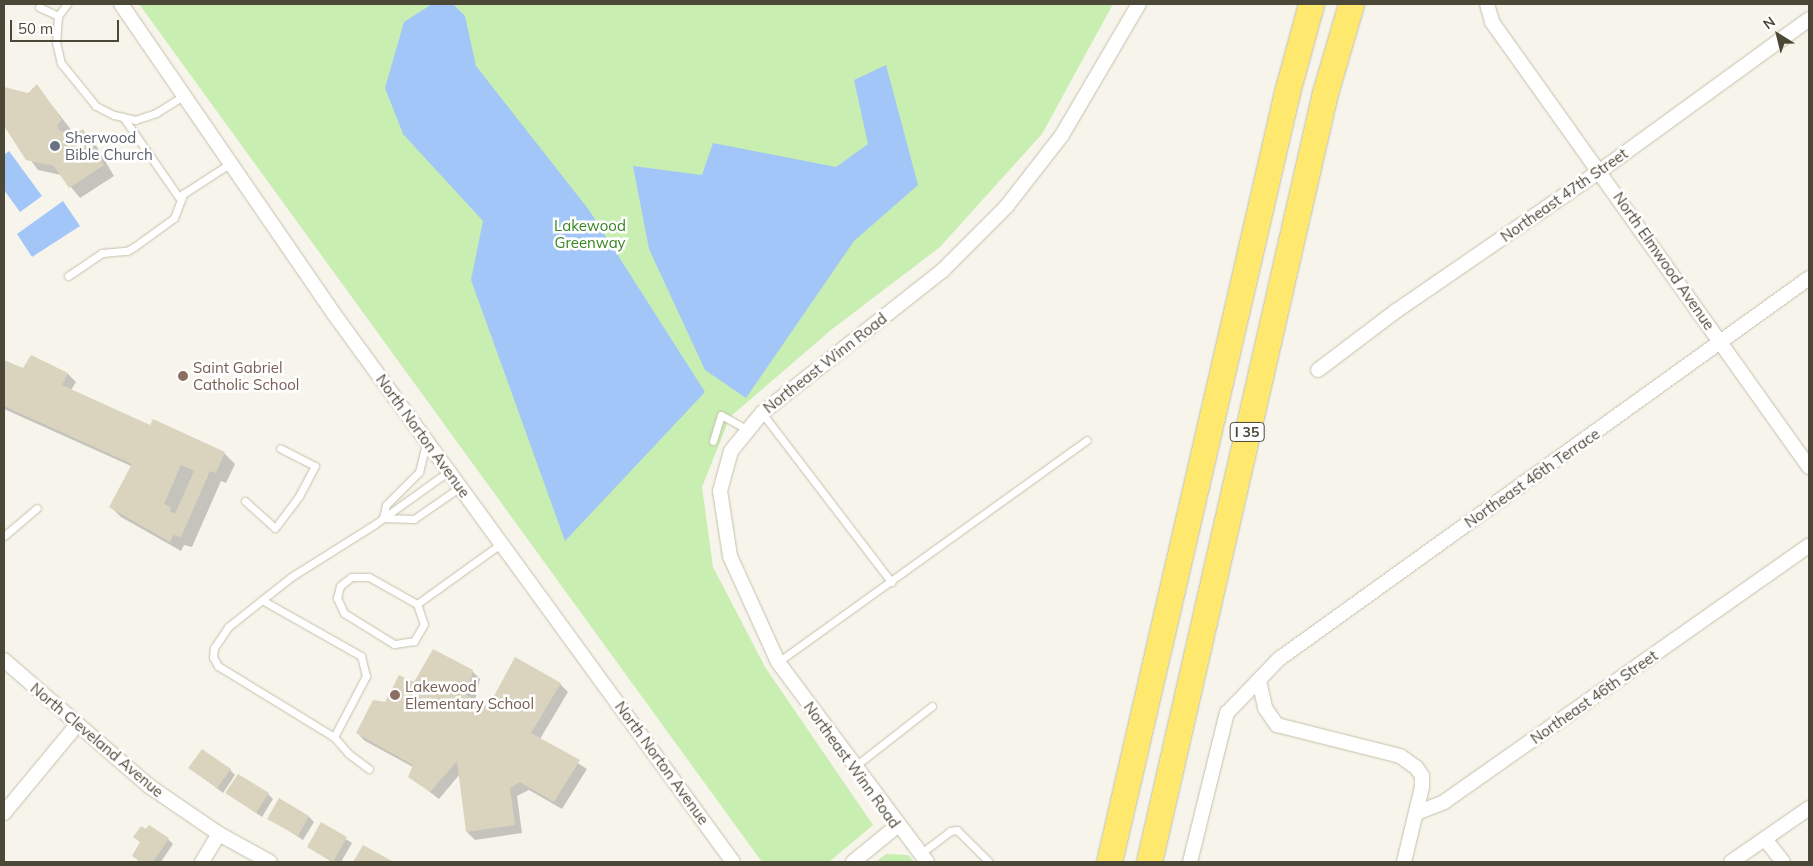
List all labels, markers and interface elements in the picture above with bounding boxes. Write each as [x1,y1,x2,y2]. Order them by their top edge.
scale bar [12,10,121,42]
north arrow [1753,10,1803,60]
text: N [1760,12,1779,33]
text: 50 m [18,19,53,38]
place label: Sherwood Bible Church [65,128,153,163]
marker: Sherwood Bible Church [49,140,61,152]
street label: Northeast 47th Street [1497,144,1631,246]
street label: North Elmwood Avenue [1610,189,1718,333]
park label: Lakewood Greenway [554,216,626,251]
street label: Northeast Winn Road [760,309,890,417]
place label: Saint Gabriel Catholic School [193,358,299,393]
marker: Saint Gabriel Catholic School [177,370,189,382]
street label: North Norton Avenue [372,371,474,501]
road number: I 35 [1230,421,1264,444]
street label: Northeast 46th Terrace [1461,425,1603,531]
street label: Northeast 46th Street [1527,646,1661,748]
place label: Lakewood Elementary School [405,677,534,712]
street label: North Cleveland Avenue [27,679,167,801]
marker: Lakewood Elementary School [389,689,401,701]
street label: North Norton Avenue [611,698,713,828]
street label: Northeast Winn Road [800,698,904,832]

